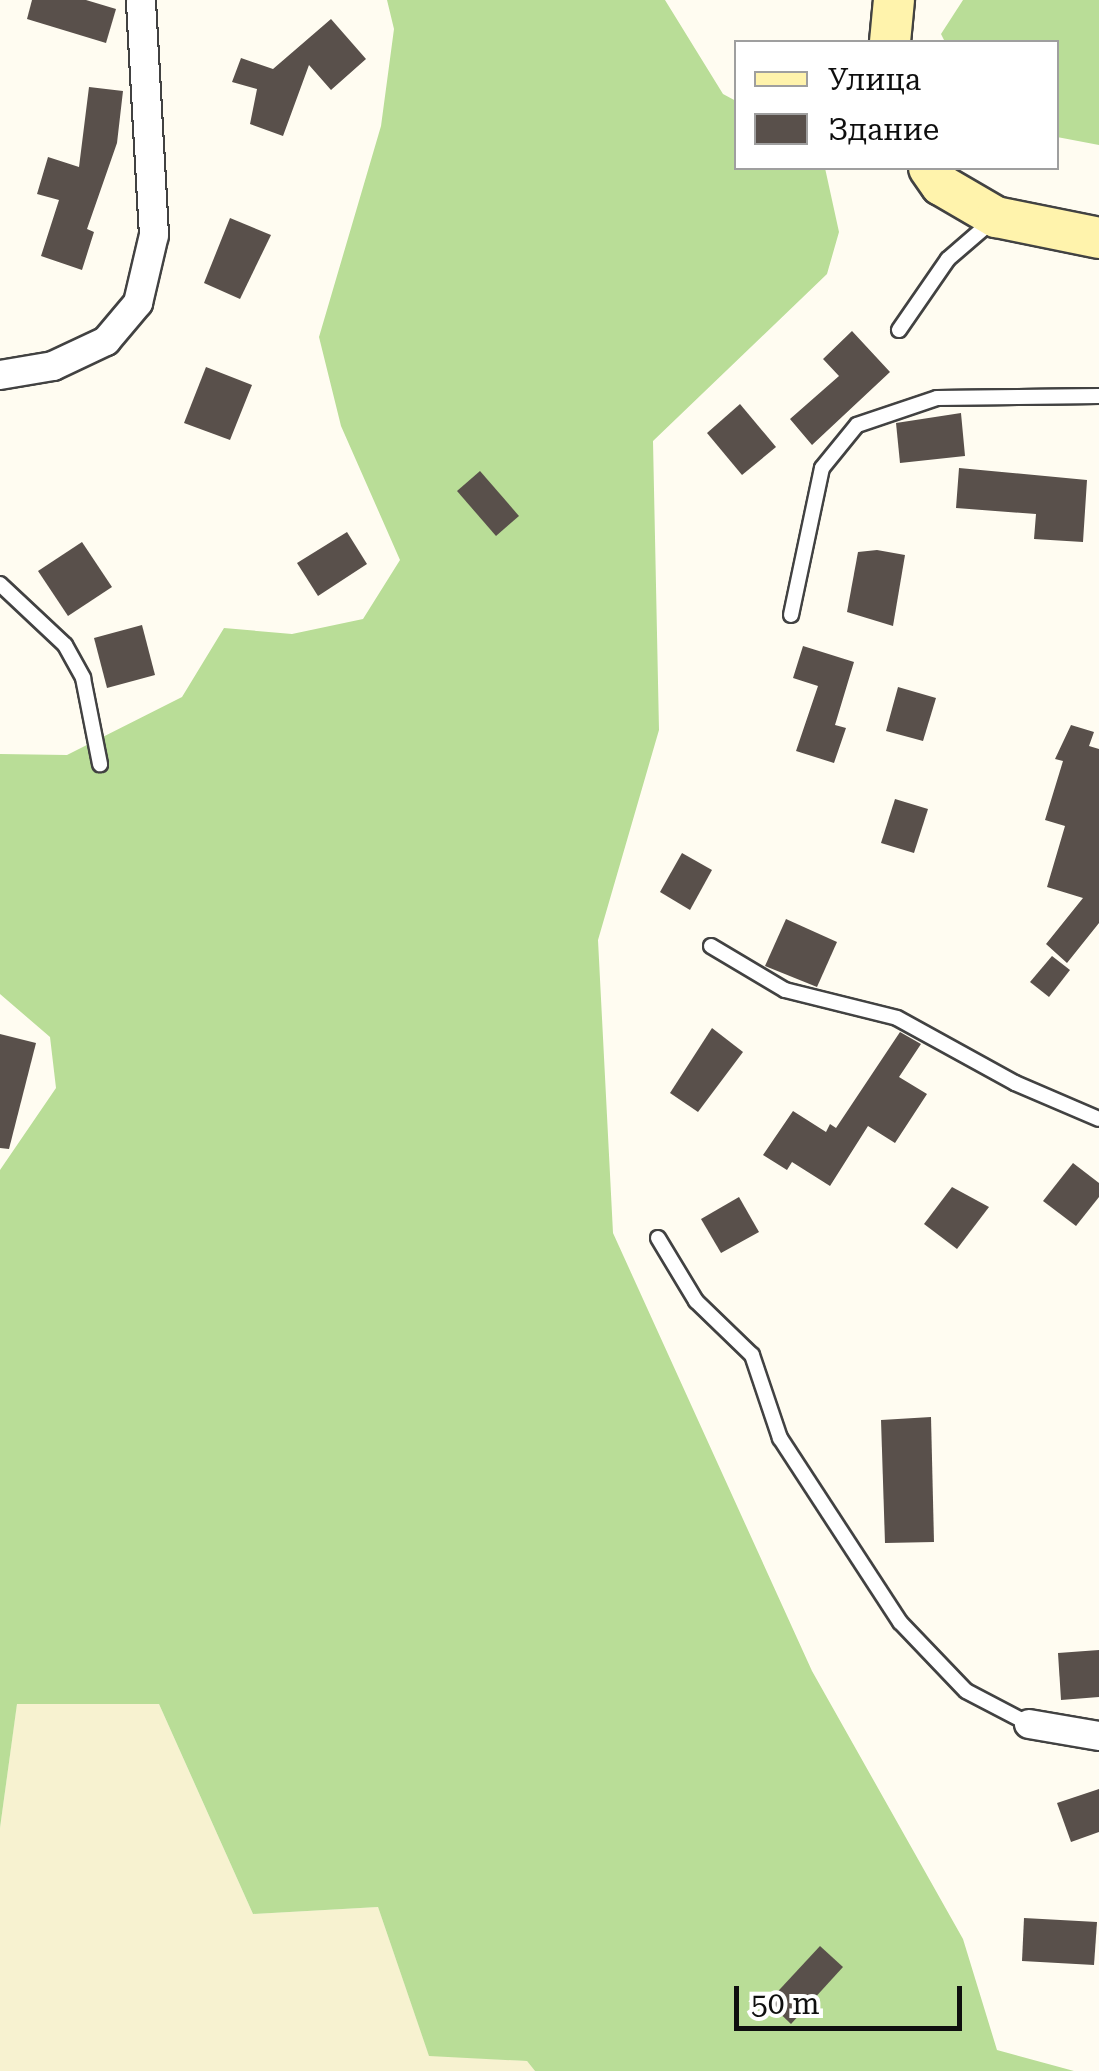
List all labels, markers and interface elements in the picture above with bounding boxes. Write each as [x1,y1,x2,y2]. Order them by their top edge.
legend [734,40,1059,170]
text: Улица [828,62,921,97]
text: Здание [828,112,939,147]
scale bar [739,1966,966,2028]
text: 50 m [751,1986,820,2021]

